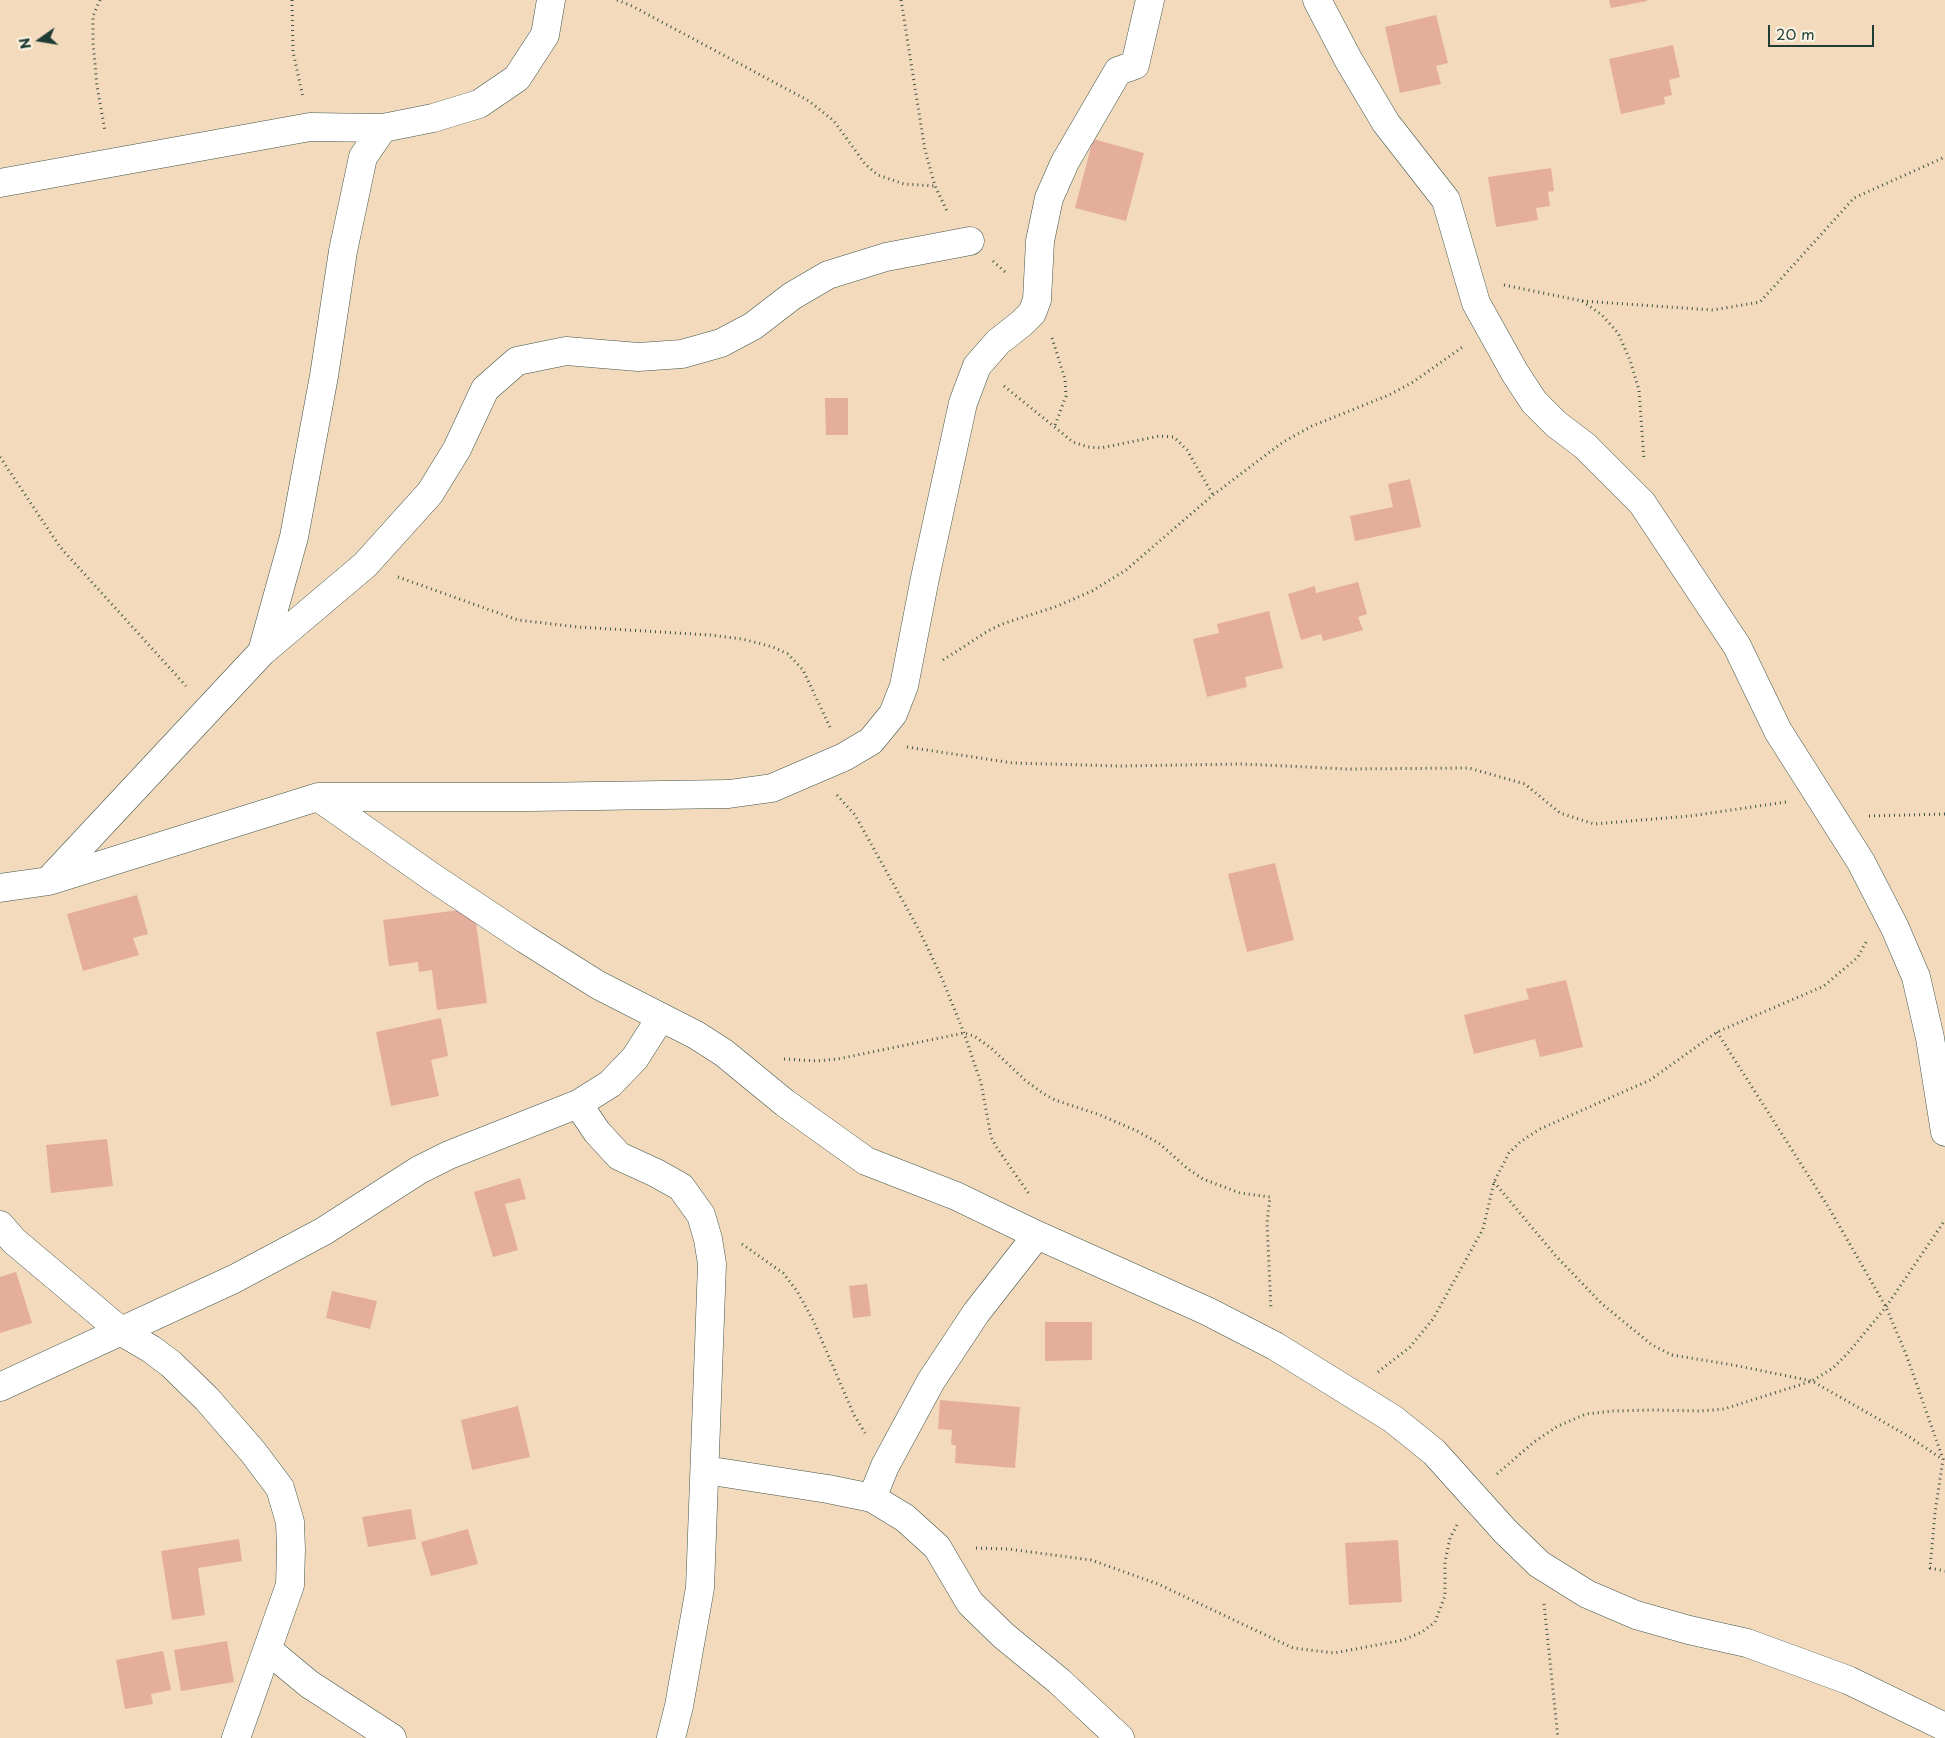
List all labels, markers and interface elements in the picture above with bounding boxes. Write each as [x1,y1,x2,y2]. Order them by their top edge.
north arrow [15,15,65,65]
scale bar [1770,15,1876,47]
text: 20 m [1776,22,1815,45]
text: N [13,36,36,51]

